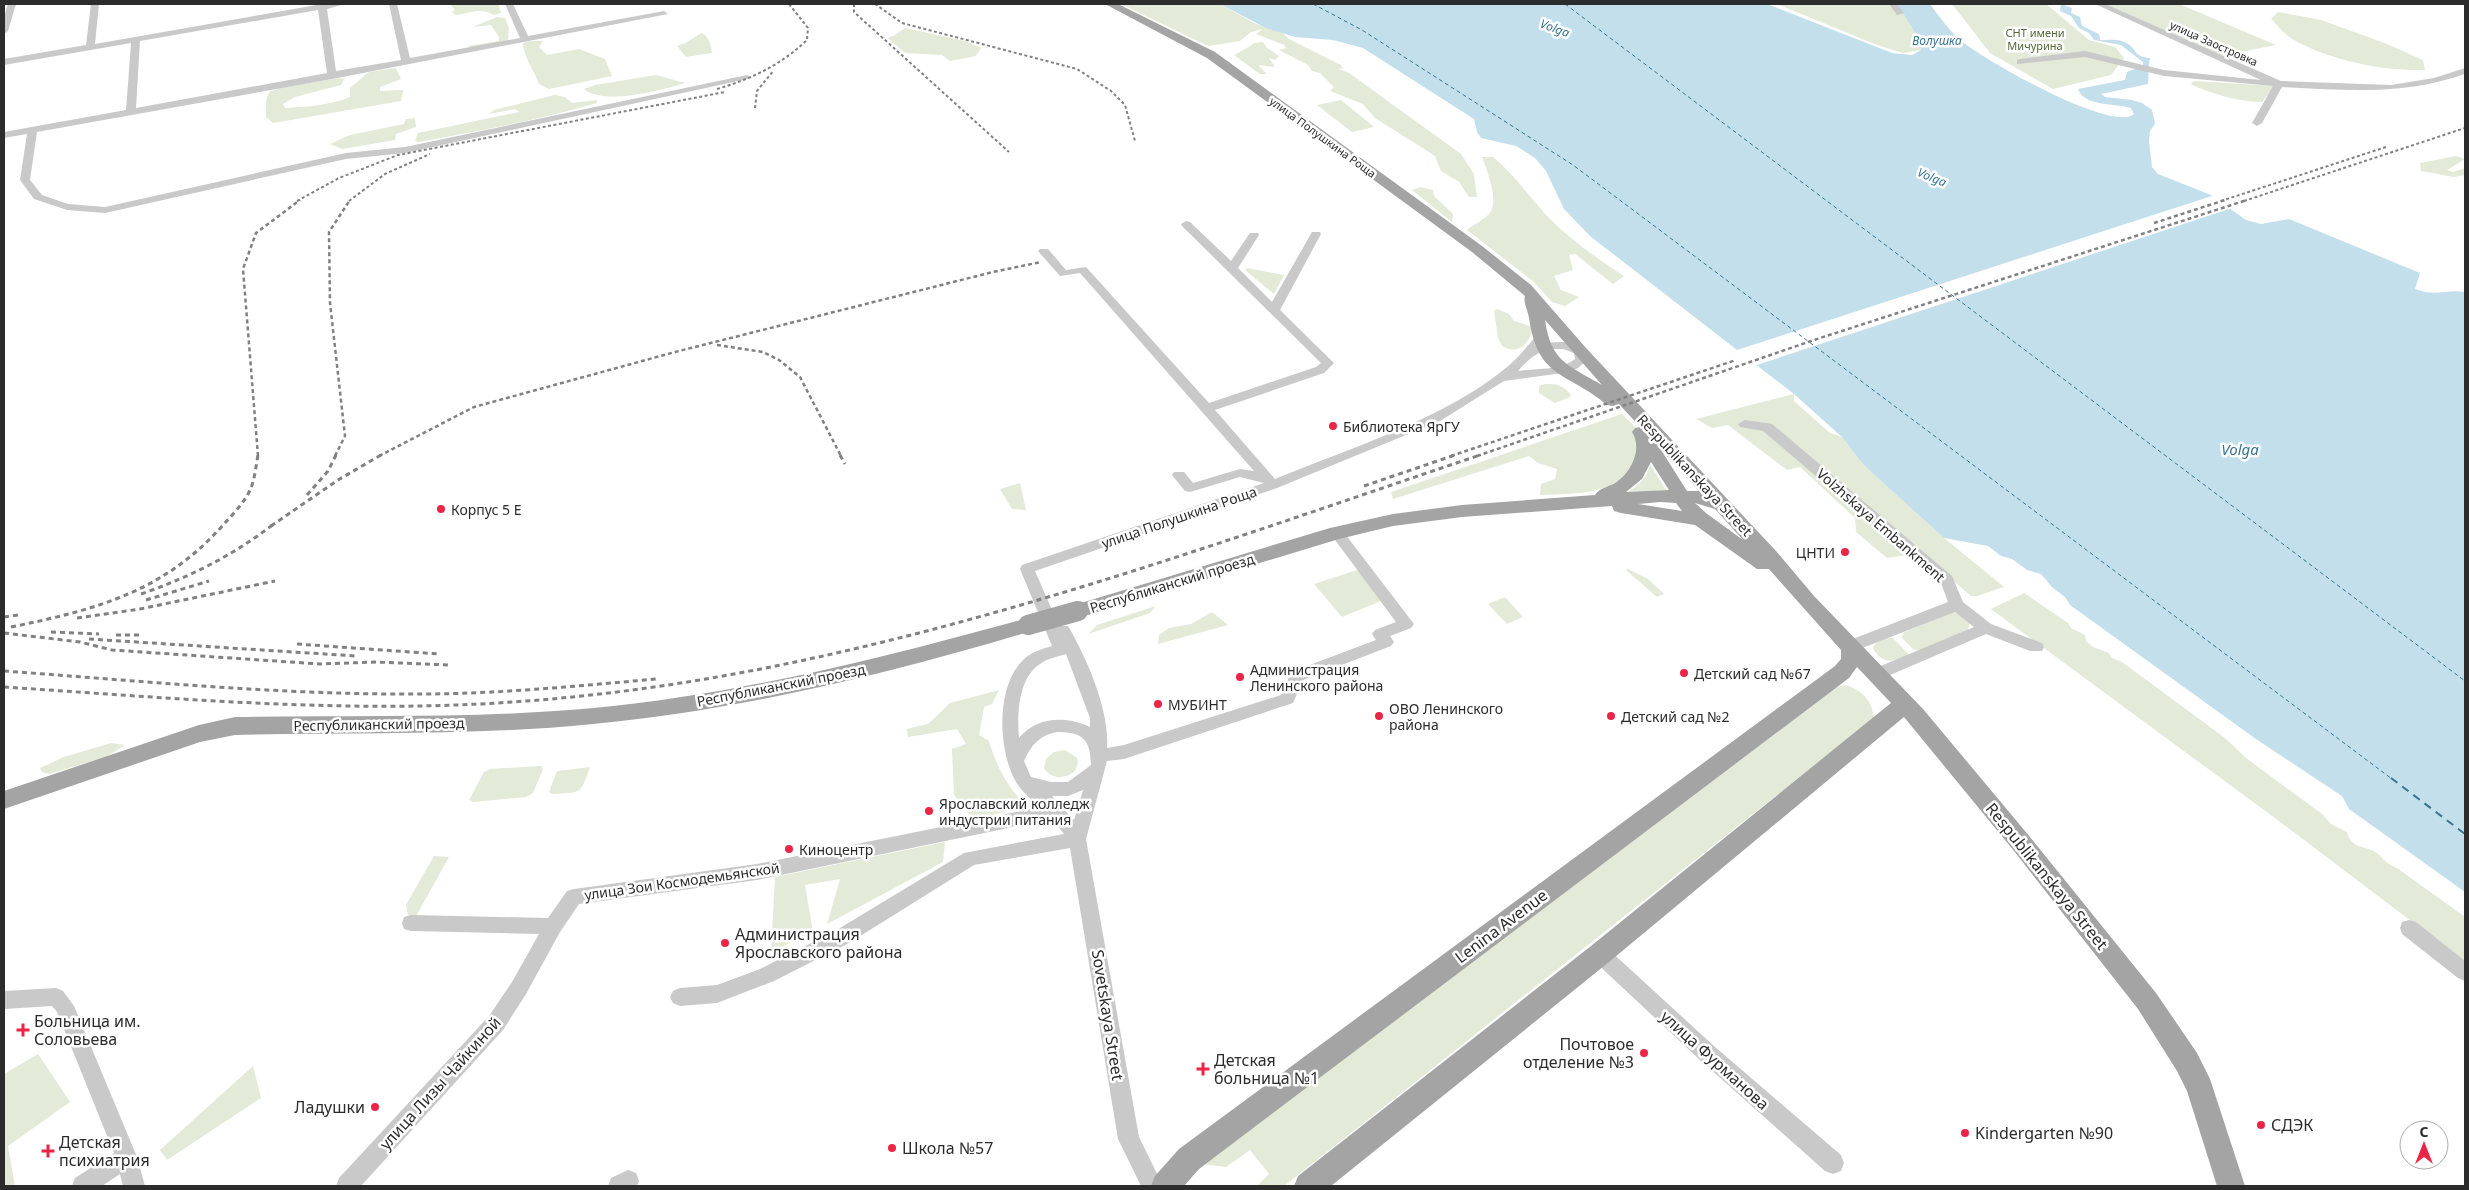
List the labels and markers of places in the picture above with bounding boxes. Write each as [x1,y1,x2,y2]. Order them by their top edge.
place label: Библиотека ЯрГУ [1343,417,1460,436]
marker: Библиотека ЯрГУ [1327,420,1339,432]
place label: Корпус 5 E [451,500,521,519]
marker: Корпус 5 E [435,503,447,515]
place label: ЦНТИ [1796,543,1835,562]
marker: ЦНТИ [1839,546,1851,558]
place label: Администрация Ленинского района [1250,660,1383,695]
place label: Детский сад №67 [1694,664,1811,683]
marker: Детский сад №67 [1678,667,1690,679]
marker: Администрация Ленинского района [1234,671,1246,683]
place label: МУБИНТ [1168,695,1227,714]
marker: МУБИНТ [1152,698,1164,710]
place label: ОВО Ленинского района [1389,699,1503,734]
place label: Детский сад №2 [1621,707,1730,726]
marker: ОВО Ленинского района [1373,710,1385,722]
marker: Детский сад №2 [1605,710,1617,722]
place label: Ярославский колледж индустрии питания [939,794,1090,829]
marker: Ярославский колледж индустрии питания [923,805,935,817]
place label: Киноцентр [799,840,873,859]
marker: Киноцентр [783,843,795,855]
place label: Администрация Ярославского района [735,923,903,963]
marker: Администрация Ярославского района [719,937,731,949]
place label: Больница им. Соловьева [34,1010,141,1050]
marker: Больница им. Соловьева [16,1023,30,1037]
place label: Почтовое отделение №3 [1523,1033,1634,1073]
marker: Почтовое отделение №3 [1638,1047,1650,1059]
place label: Детская больница №1 [1214,1049,1319,1089]
marker: Детская больница №1 [1196,1062,1210,1076]
place label: Ладушки [294,1096,365,1118]
marker: Ладушки [369,1101,381,1113]
place label: СДЭК [2271,1114,2313,1136]
marker: СДЭК [2255,1119,2267,1131]
place label: Kindergarten №90 [1975,1122,2113,1144]
marker: Kindergarten №90 [1959,1127,1971,1139]
place label: Детская психиатрия [59,1131,150,1171]
place label: Школа №57 [902,1137,993,1159]
marker: Школа №57 [886,1142,898,1154]
marker: Детская психиатрия [41,1144,55,1158]

